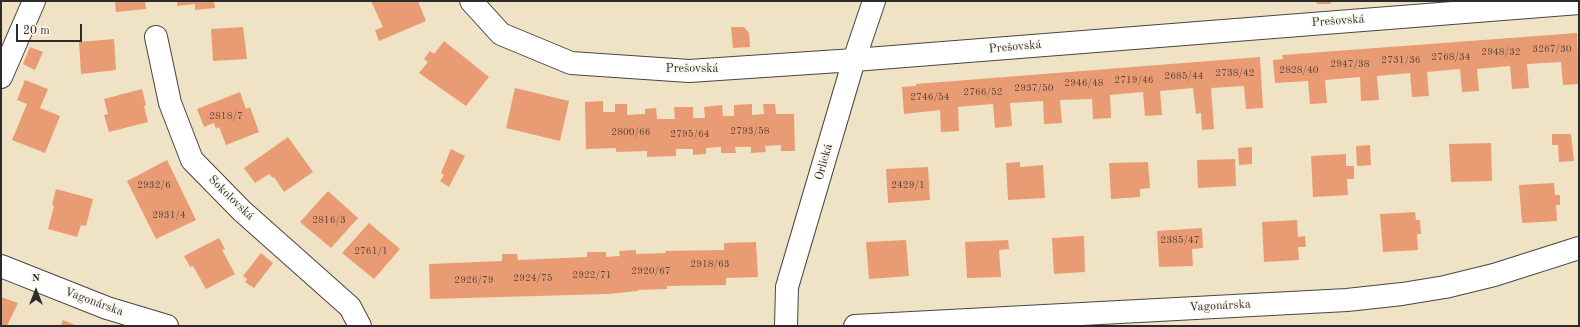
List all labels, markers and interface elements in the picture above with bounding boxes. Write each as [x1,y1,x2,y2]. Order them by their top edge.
street label: Prešovská [1311,12,1365,30]
scale bar [18,16,84,42]
text: 20 m [23,25,50,37]
street label: Prešovská [988,38,1042,56]
house number: 3267/30 [1532,43,1572,55]
house number: 2948/32 [1481,46,1521,58]
house number: 2768/34 [1431,51,1471,63]
house number: 2731/36 [1381,54,1421,66]
house number: 2947/38 [1330,58,1370,70]
street label: Prešovská [666,62,718,76]
house number: 2828/40 [1279,64,1319,76]
house number: 2738/42 [1215,67,1255,79]
house number: 2685/44 [1164,70,1204,82]
house number: 2719/46 [1114,74,1154,86]
house number: 2946/48 [1064,77,1104,89]
house number: 2937/50 [1014,82,1054,94]
house number: 2766/52 [963,86,1003,98]
house number: 2746/54 [910,91,950,103]
house number: 2818/7 [209,110,243,122]
house number: 2793/58 [730,125,770,137]
house number: 2800/66 [611,126,651,138]
house number: 2795/64 [670,128,710,140]
street label: Orlická [812,142,836,182]
street label: Sokolovská [205,173,257,223]
house number: 2932/6 [137,179,171,191]
house number: 2429/1 [891,179,925,191]
house number: 2931/4 [152,209,186,221]
house number: 2816/3 [312,214,346,226]
house number: 2385/47 [1160,234,1200,246]
house number: 2761/1 [354,245,388,257]
house number: 2918/63 [690,258,730,270]
house number: 2920/67 [631,265,671,277]
house number: 2922/71 [572,269,612,281]
north arrow [16,271,56,311]
house number: 2924/75 [513,272,553,284]
text: N [32,273,40,284]
house number: 2926/79 [454,274,494,286]
street label: Vagonárska [63,285,125,319]
street label: Vagonárska [1189,297,1251,315]

